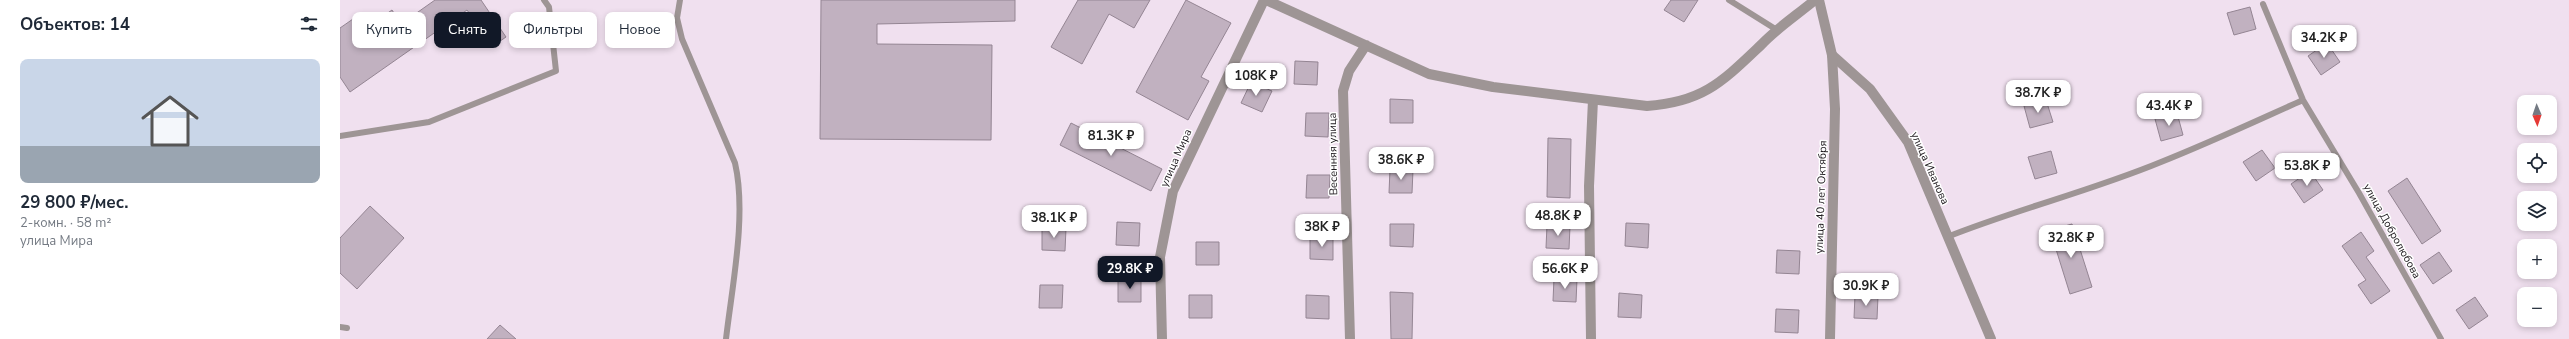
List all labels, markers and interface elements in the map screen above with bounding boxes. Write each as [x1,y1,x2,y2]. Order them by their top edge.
chip: Купить [352,12,426,48]
chip: Снять [434,12,501,48]
chip: Фильтры [509,12,597,48]
chip: Новое [605,12,675,48]
text: Объектов: 14 [20,13,130,36]
icon: filters [298,13,320,35]
pin: 34.2K ₽ [2287,25,2361,59]
text: 34.2K ₽ [2301,29,2347,47]
pin: 108K ₽ [1223,63,1289,97]
text: 108K ₽ [1234,67,1278,85]
pin: 38.7K ₽ [2001,80,2075,114]
text: 38.7K ₽ [2015,84,2061,102]
icon: home [134,85,206,157]
pin: 43.4K ₽ [2132,93,2206,127]
north arrow [2517,95,2557,135]
map controls [2517,95,2557,327]
text: 43.4K ₽ [2146,97,2192,115]
street label: Весенняя улица [1325,112,1341,196]
pin: 81.3K ₽ [1074,123,1148,157]
text: 81.3K ₽ [1088,127,1134,145]
street label: улица Мира [1157,127,1195,189]
street label: улица Иванова [1907,129,1953,207]
street label: улица 40 лет Октября [1812,140,1830,254]
button: locate [2517,143,2557,183]
pin: 38.6K ₽ [1364,147,1438,181]
text: 38.6K ₽ [1378,151,1424,169]
pin: 53.8K ₽ [2270,153,2344,187]
text: 53.8K ₽ [2284,157,2330,175]
street label: улица Добролюбова [2360,181,2424,281]
text: 29 800 ₽/мес. [20,191,128,214]
button: layers [2517,191,2557,231]
pin: 48.8K ₽ [1521,203,1595,237]
pin: 38.1K ₽ [1017,205,1091,239]
text: 48.8K ₽ [1535,207,1581,225]
text: 38.1K ₽ [1031,209,1077,227]
text: 2-комн. · 58 m² [20,214,111,232]
pin: 38K ₽ [1294,214,1350,248]
text: 38K ₽ [1304,218,1340,236]
pin: 32.8K ₽ [2034,225,2108,259]
text: 32.8K ₽ [2048,229,2094,247]
text: улица Мира [20,232,93,250]
button: + [2517,239,2557,279]
pin: 29.8K ₽ [1093,256,1167,290]
pin: 56.6K ₽ [1528,256,1602,290]
text: 29.8K ₽ [1107,260,1153,278]
text: 56.6K ₽ [1542,260,1588,278]
pin: 30.9K ₽ [1829,273,1903,307]
text: 30.9K ₽ [1843,277,1889,295]
button: − [2517,287,2557,327]

